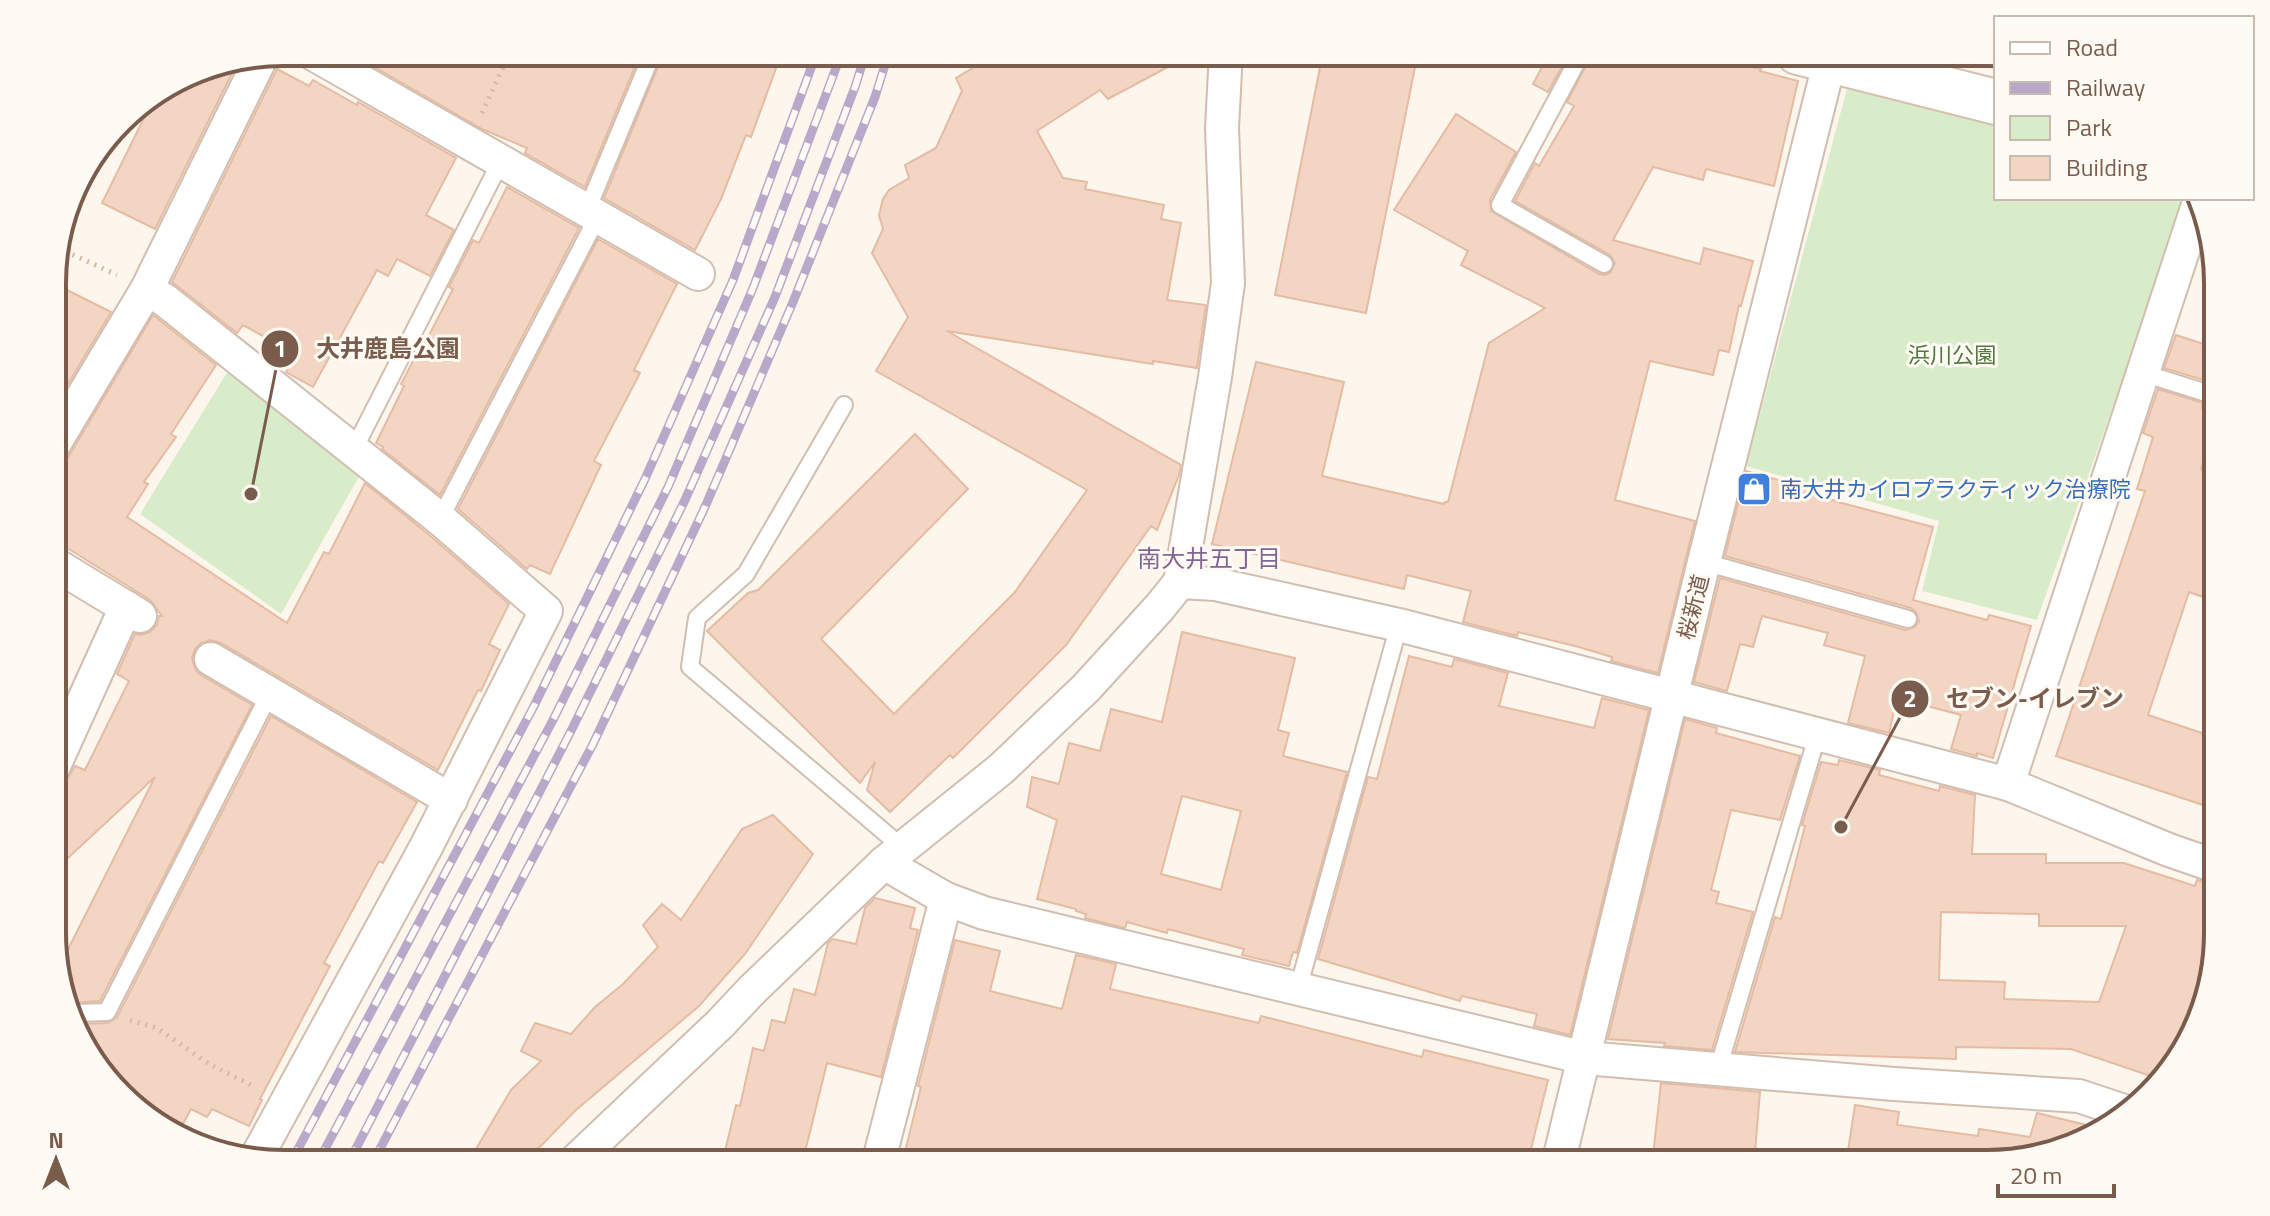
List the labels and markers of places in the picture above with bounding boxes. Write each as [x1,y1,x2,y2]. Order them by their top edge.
callout: 大井鹿島公園 [260,325,476,373]
shop icon: 南大井カイロプラクティック治療院 [1735,470,1773,508]
place label: 南大井カイロプラクティック治療院 [1780,472,2131,506]
callout: セブン-イレブン [1890,675,2139,723]

